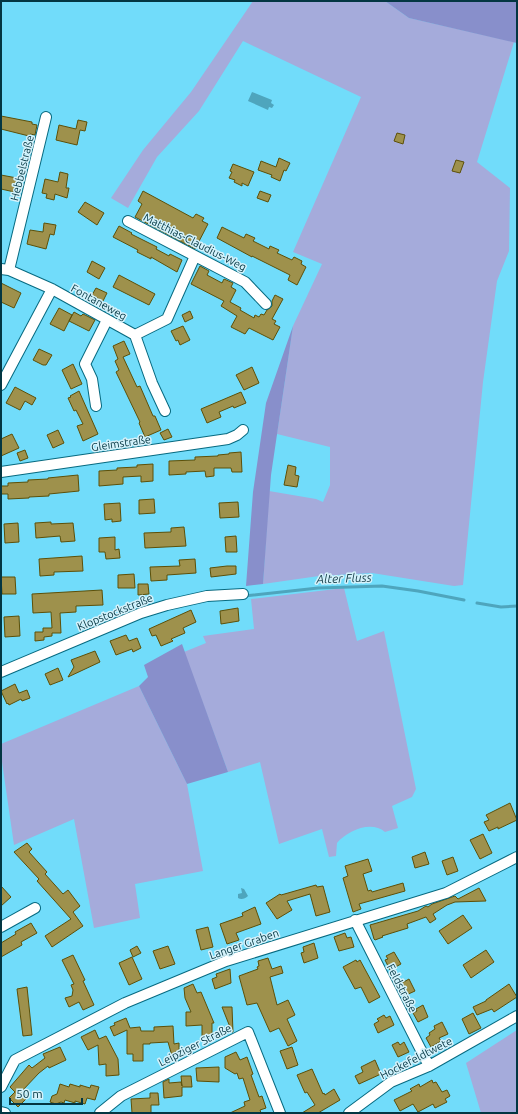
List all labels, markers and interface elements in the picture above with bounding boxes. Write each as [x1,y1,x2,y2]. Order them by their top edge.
street label: Hebbelstraße [8,134,36,202]
street label: Matthias-Claudius-Weg [142,211,248,273]
street label: Fontaneweg [69,282,129,322]
street label: Gleimstraße [90,433,152,453]
water label: Alter Fluss [315,571,372,585]
street label: Klopstockstraße [76,591,154,633]
street label: Langer Graben [208,927,280,961]
street label: Feldstraße [385,962,419,1014]
street label: Leipziger Straße [157,1021,233,1069]
street label: Hockefeldtwete [378,1035,454,1081]
scale bar [10,1080,82,1106]
text: 50 m [16,1087,43,1100]

